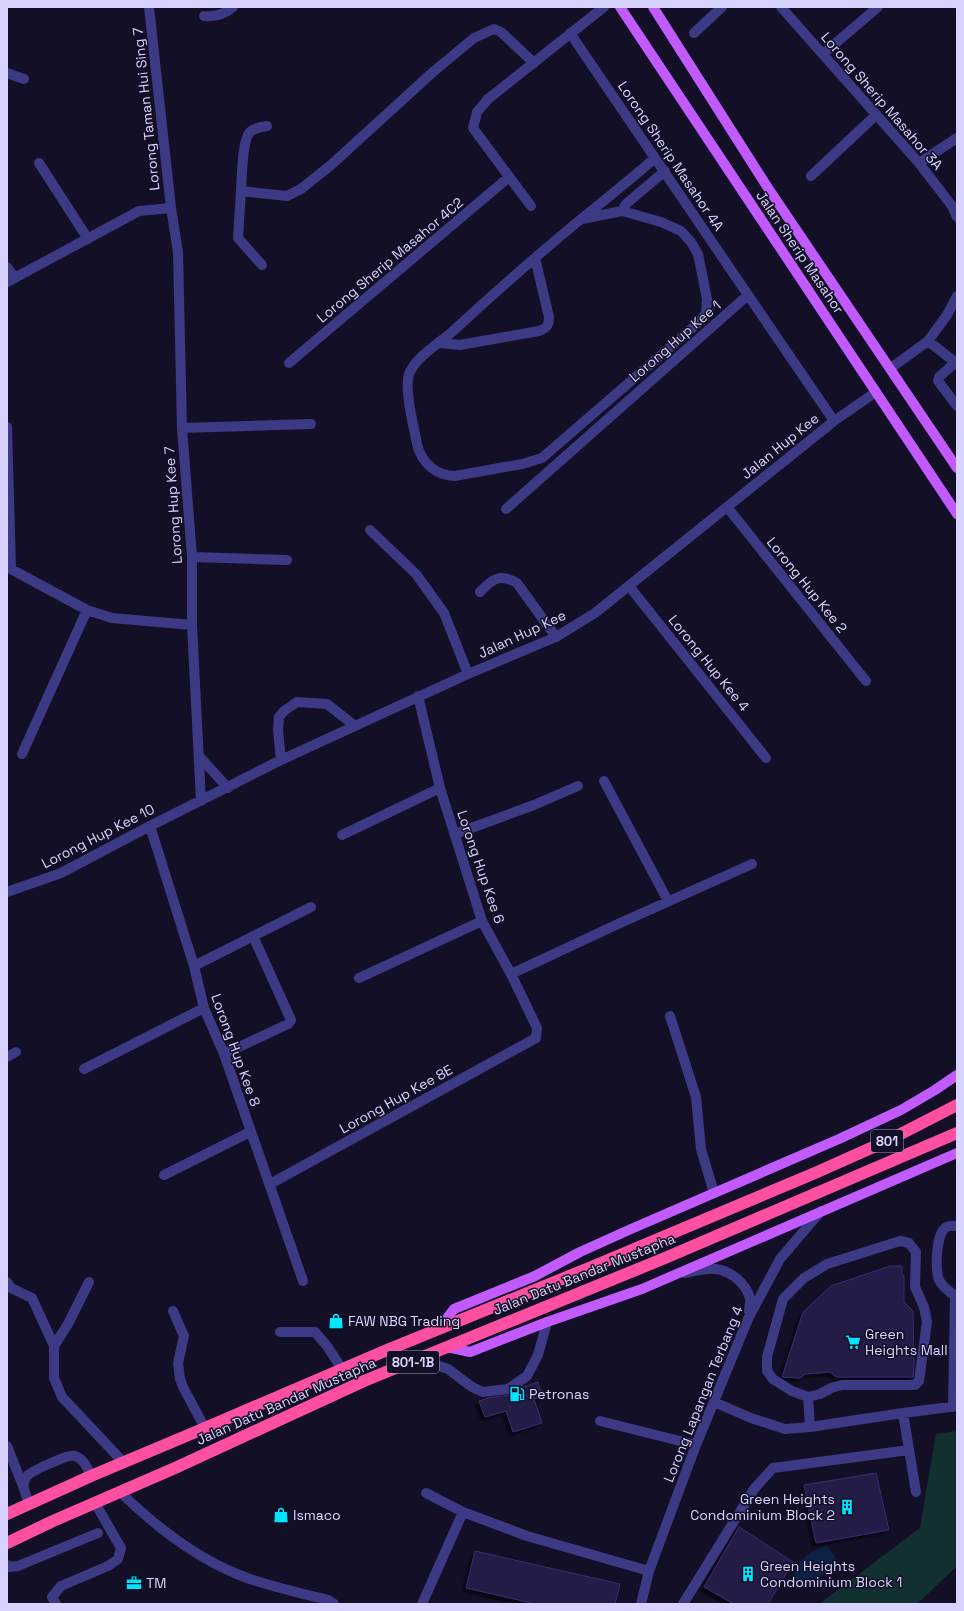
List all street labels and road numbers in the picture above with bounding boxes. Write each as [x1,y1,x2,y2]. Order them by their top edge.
street label: Lorong Taman Hui Sing 7 [128,26,164,191]
street label: Lorong Sherip Masahor 3A [817,28,947,174]
street label: Lorong Sherip Masahor 4A [614,78,728,235]
street label: Jalan Sherip Masahor [752,187,848,317]
street label: Lorong Sherip Masahor 4C2 [313,193,467,327]
street label: Lorong Hup Kee 1 [625,296,725,386]
street label: Jalan Hup Kee [737,409,823,483]
street label: Lorong Hup Kee 7 [160,446,186,564]
street label: Lorong Hup Kee 2 [763,533,851,637]
street label: Jalan Hup Kee [475,606,569,662]
street label: Lorong Hup Kee 4 [665,611,753,715]
street label: Lorong Hup Kee 10 [38,800,158,872]
street label: Lorong Hup Kee 6 [453,808,509,926]
street label: Lorong Hup Kee 8 [207,991,265,1109]
street label: Lorong Hup Kee 8E [336,1060,456,1138]
road number: 801 [871,1130,903,1152]
street label: Jalan Datu Bandar Mustapha [490,1229,678,1319]
street label: Lorong Lapangan Terbang 4 [659,1303,747,1485]
road number: 801-1B [387,1351,439,1373]
street label: Jalan Datu Bandar Mustapha [193,1353,379,1449]

